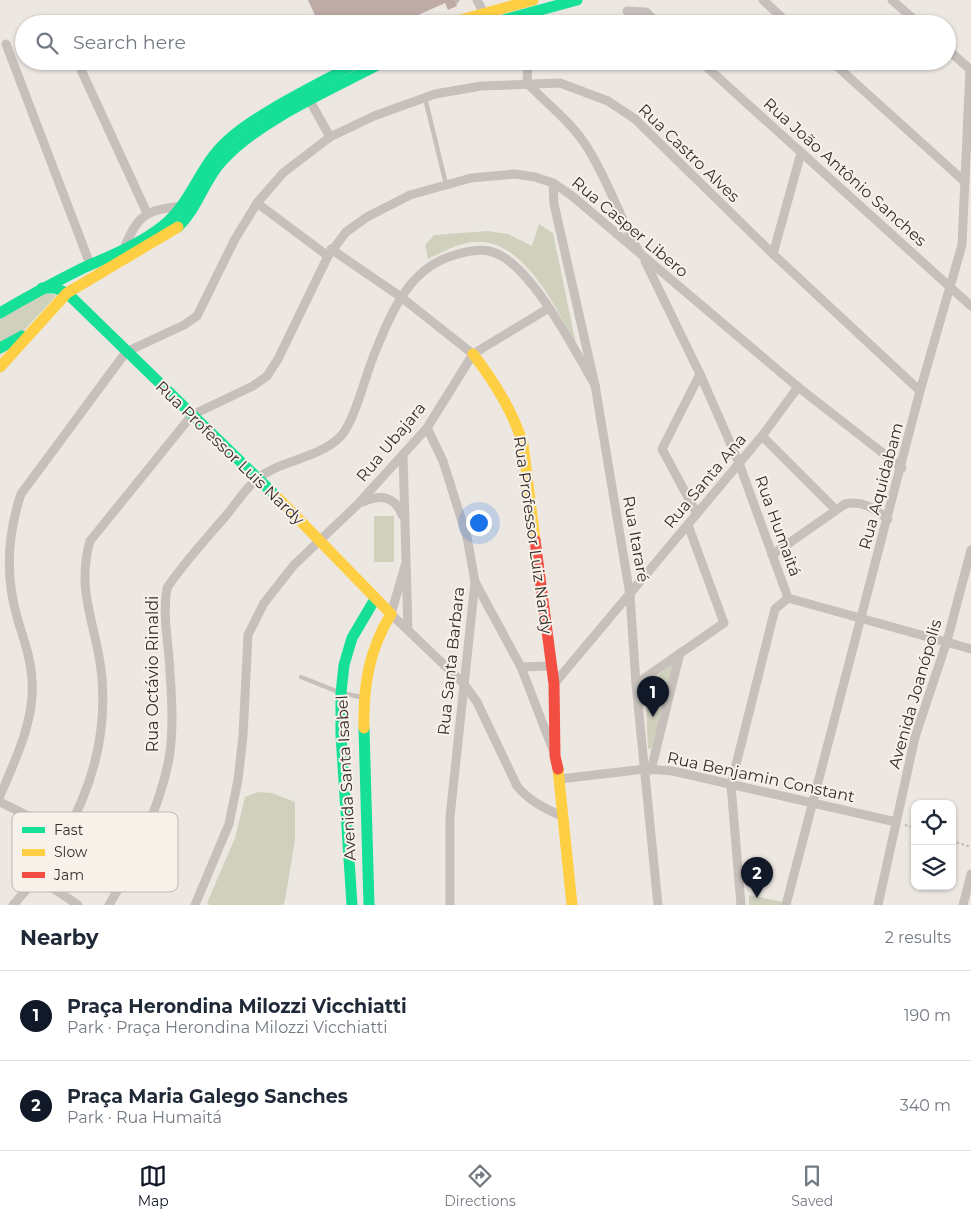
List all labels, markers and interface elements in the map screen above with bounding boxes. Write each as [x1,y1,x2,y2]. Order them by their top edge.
search box [15,15,956,70]
icon: search [33,29,61,57]
text: Search here [73,31,186,54]
street label: Rua João Antônio Sanches [760,94,931,250]
street label: Rua Castro Alves [635,100,744,206]
street label: Rua Casper Libero [568,173,692,281]
street label: Rua Professor Luis Nardy [152,377,308,529]
street label: Rua Ubajara [352,398,430,486]
street label: Rua Aquidabam [855,420,907,552]
street label: Rua Santa Ana [660,430,750,532]
street label: Rua Professor Luiz Nardy [510,435,556,635]
street label: Rua Humaitá [751,473,805,579]
street label: Rua Itararé [619,494,653,584]
your location [466,510,492,536]
street label: Rua Santa Barbara [434,586,468,736]
street label: Rua Octávio Rinaldi [143,596,162,752]
street label: Avenida Joanópolis [885,617,945,771]
pin: 1 [637,676,669,717]
street label: Avenida Santa Isabel [332,695,360,861]
street label: Rua Benjamin Constant [666,748,857,806]
map controls [911,800,956,890]
button: locate [911,800,956,845]
legend [12,812,178,892]
text: Fast [54,821,84,839]
text: Slow [54,843,88,861]
button: layers [911,845,956,890]
pin: 2 [741,857,773,898]
text: Jam [53,866,84,884]
text: Nearby [20,925,99,950]
text: 2 results [885,928,951,947]
text: Praça Herondina Milozzi Vicchiatti [67,995,407,1018]
text: 1 [33,1006,39,1025]
text: 190 m [904,1006,951,1025]
text: Park · Praça Herondina Milozzi Vicchiatti [67,1018,387,1037]
text: Praça Maria Galego Sanches [67,1085,348,1108]
text: 2 [31,1096,41,1115]
text: 340 m [900,1096,951,1115]
text: Park · Rua Humaitá [67,1108,222,1127]
tab: Map [138,1162,169,1210]
tab: Directions [444,1162,516,1210]
tab: Saved [791,1162,833,1210]

